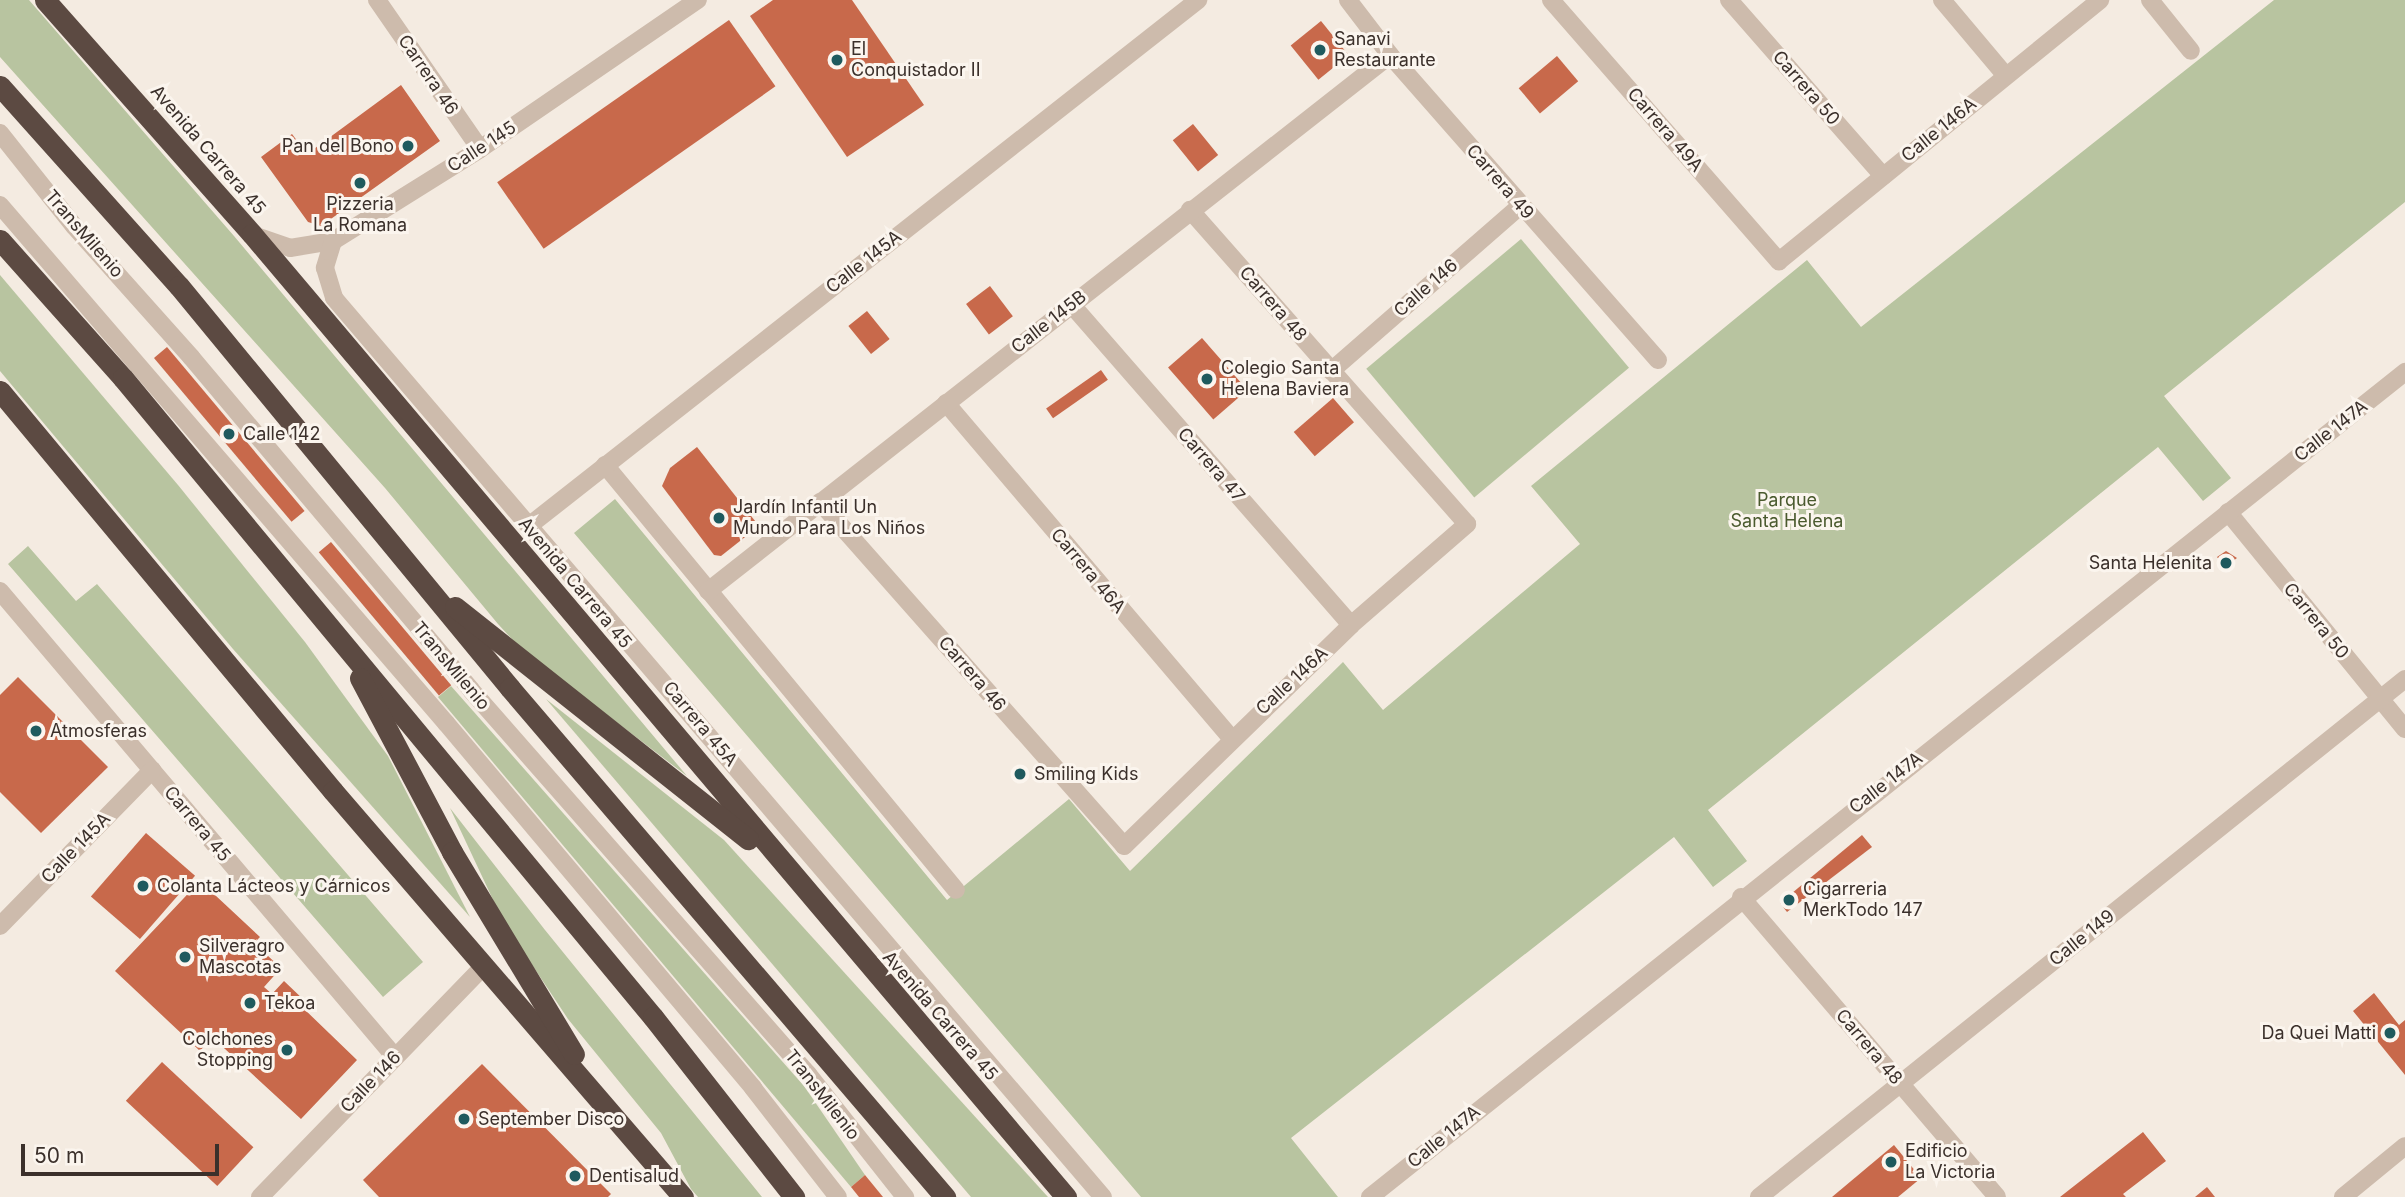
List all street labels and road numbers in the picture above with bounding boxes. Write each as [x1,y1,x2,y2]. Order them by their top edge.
street label: Carrera 46 [393,31,463,119]
street label: Carrera 50 [1768,46,1844,130]
street label: Avenida Carrera 45 [146,81,270,219]
street label: Carrera 49A [1623,84,1707,176]
street label: Calle 146A [1897,93,1981,167]
street label: Calle 145 [444,117,520,177]
street label: Carrera 49 [1462,140,1538,224]
street label: TransMilenio [40,186,128,282]
street label: Calle 145A [822,226,906,298]
street label: Calle 146 [1390,254,1462,322]
street label: Carrera 48 [1235,262,1311,346]
street label: Calle 145B [1007,286,1091,358]
street label: Calle 147A [2290,396,2372,466]
street label: Carrera 47 [1173,424,1249,506]
street label: Avenida Carrera 45 [514,513,636,653]
street label: Carrera 46A [1046,524,1130,618]
street label: Carrera 50 [2279,579,2353,663]
street label: TransMilenio [408,617,494,715]
street label: Carrera 46 [934,632,1010,716]
street label: Calle 146A [1252,642,1332,720]
street label: Carrera 45A [658,677,742,771]
street label: Calle 147A [1845,748,1927,818]
street label: Carrera 45 [159,782,235,866]
street label: Calle 145A [37,808,115,888]
street label: Calle 149 [2045,905,2119,971]
street label: Avenida Carrera 45 [878,947,1002,1085]
street label: Carrera 48 [1831,1005,1907,1089]
street label: TransMilenio [780,1045,864,1145]
street label: Calle 146 [336,1047,406,1117]
street label: Calle 147A [1403,1101,1485,1173]

